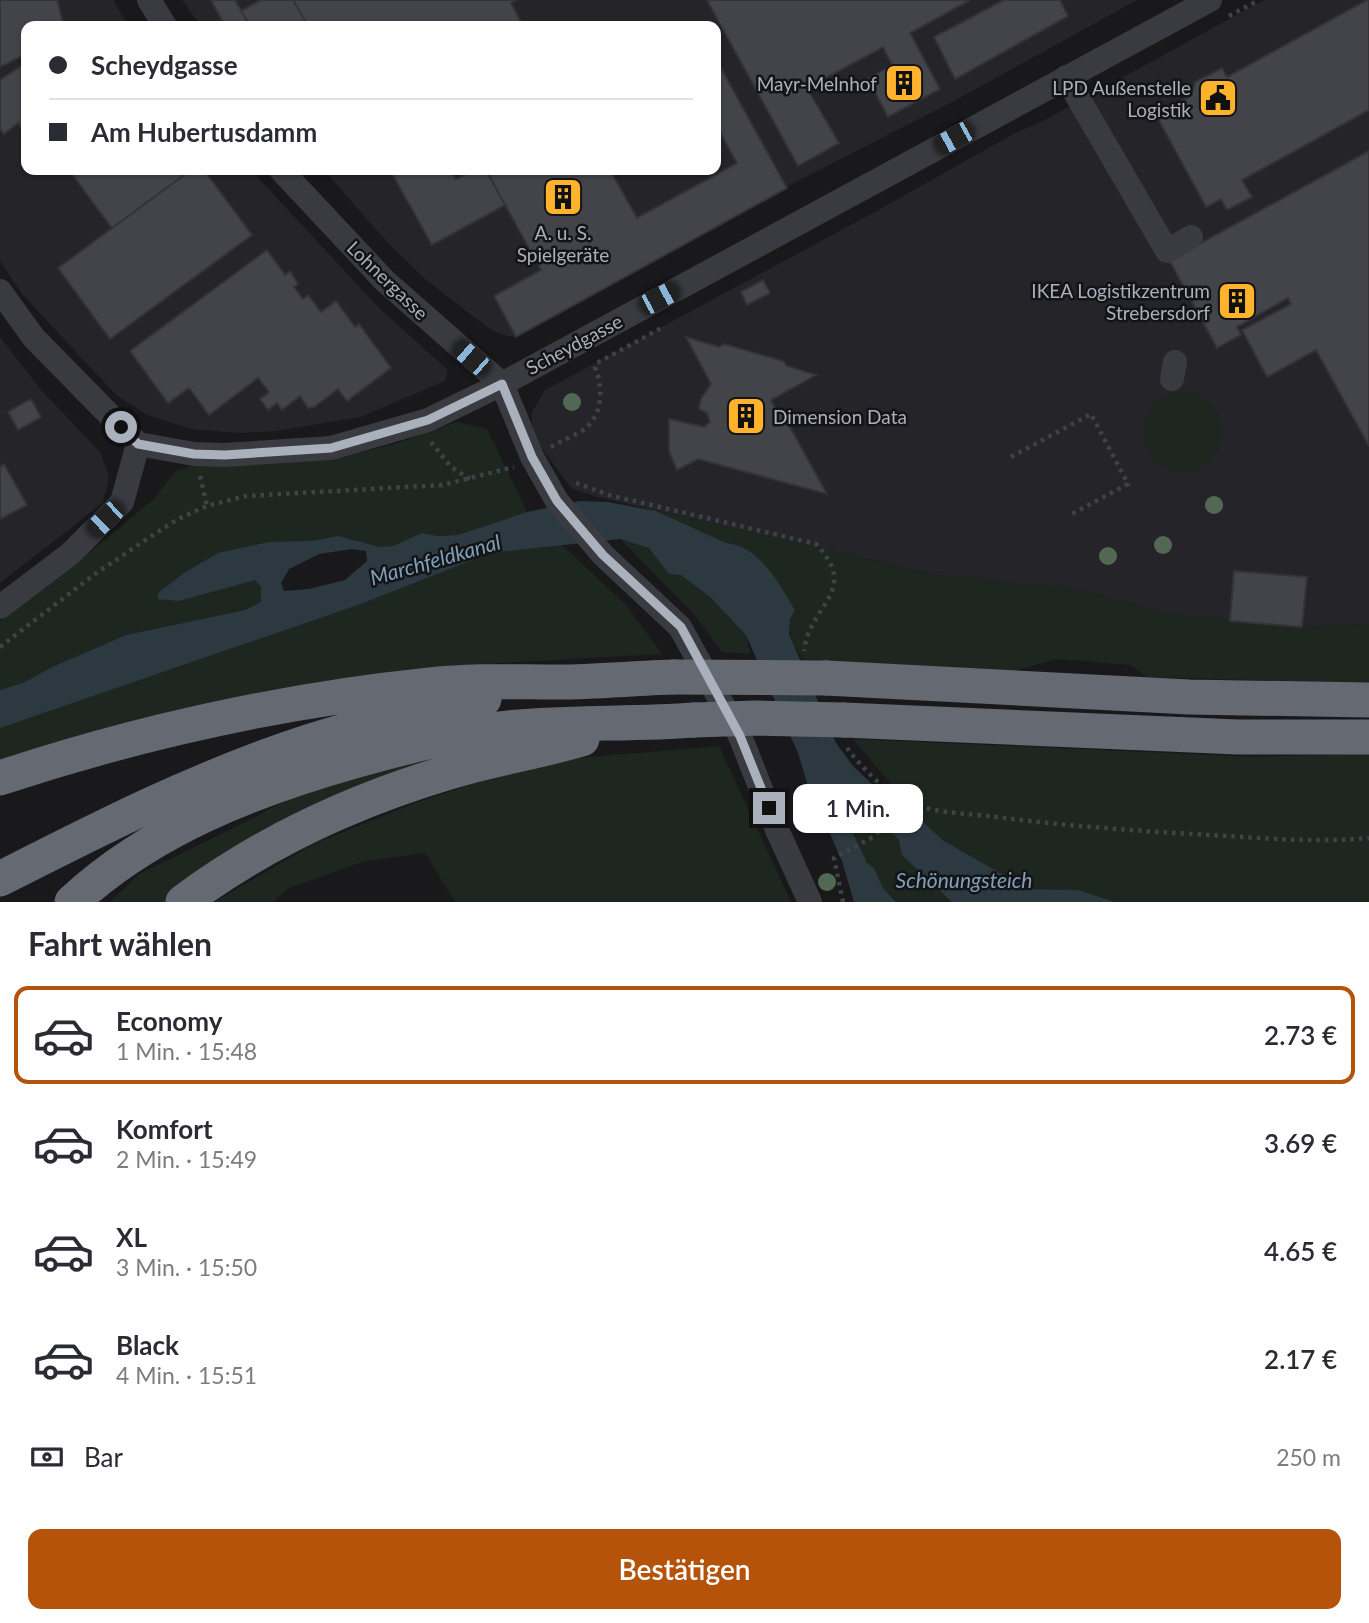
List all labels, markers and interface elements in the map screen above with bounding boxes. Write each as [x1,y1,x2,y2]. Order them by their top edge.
text: Scheydgasse [91,49,238,81]
building icon: Mayr-Melnhof [883,62,925,104]
place label: Mayr-Melnhof [757,72,877,95]
place label: LPD Außenstelle Logistik [1052,76,1191,121]
public building icon: LPD Außenstelle Logistik [1197,77,1239,119]
text: Am Hubertusdamm [91,116,317,148]
car [931,119,978,157]
building icon: A. u. S. Spielgeräte [542,176,584,218]
place label: A. u. S. Spielgeräte [517,221,609,266]
street label: Lohnergasse [343,236,433,324]
car [636,279,683,317]
place label: IKEA Logistikzentrum Strebersdorf [1031,279,1210,324]
building icon: IKEA Logistikzentrum Strebersdorf [1216,280,1258,322]
street label: Scheydgasse [522,309,626,379]
car [449,336,494,380]
building icon: Dimension Data [725,395,767,437]
place label: Dimension Data [773,405,907,428]
route start [105,411,137,443]
car [83,497,128,541]
water label: Marchfeldkanal [367,528,504,590]
callout: 1 Min. [794,784,923,832]
route end [753,792,785,824]
text: 1 Min. [826,794,890,822]
water label: Schönungsteich [896,867,1032,892]
text: Fahrt wählen [28,924,212,963]
icon: car [32,1004,95,1067]
text: Economy [116,1005,222,1037]
text: 2.73 € [1264,1019,1337,1051]
text: 1 Min. · 15:48 [116,1037,257,1065]
icon: car [32,1112,95,1175]
text: Komfort [116,1113,213,1145]
text: 3.69 € [1264,1127,1337,1159]
text: 2 Min. · 15:49 [116,1145,257,1173]
icon: car [32,1220,95,1283]
text: XL [116,1221,147,1253]
text: 4.65 € [1264,1235,1337,1267]
text: 3 Min. · 15:50 [116,1253,257,1281]
icon: car [32,1328,95,1391]
text: Black [116,1329,179,1361]
text: 2.17 € [1264,1343,1337,1375]
text: 4 Min. · 15:51 [116,1361,257,1389]
icon: cash [28,1438,66,1476]
text: Bar [84,1441,123,1473]
text: 250 m [1276,1443,1341,1471]
button: Bestätigen [28,1529,1341,1609]

